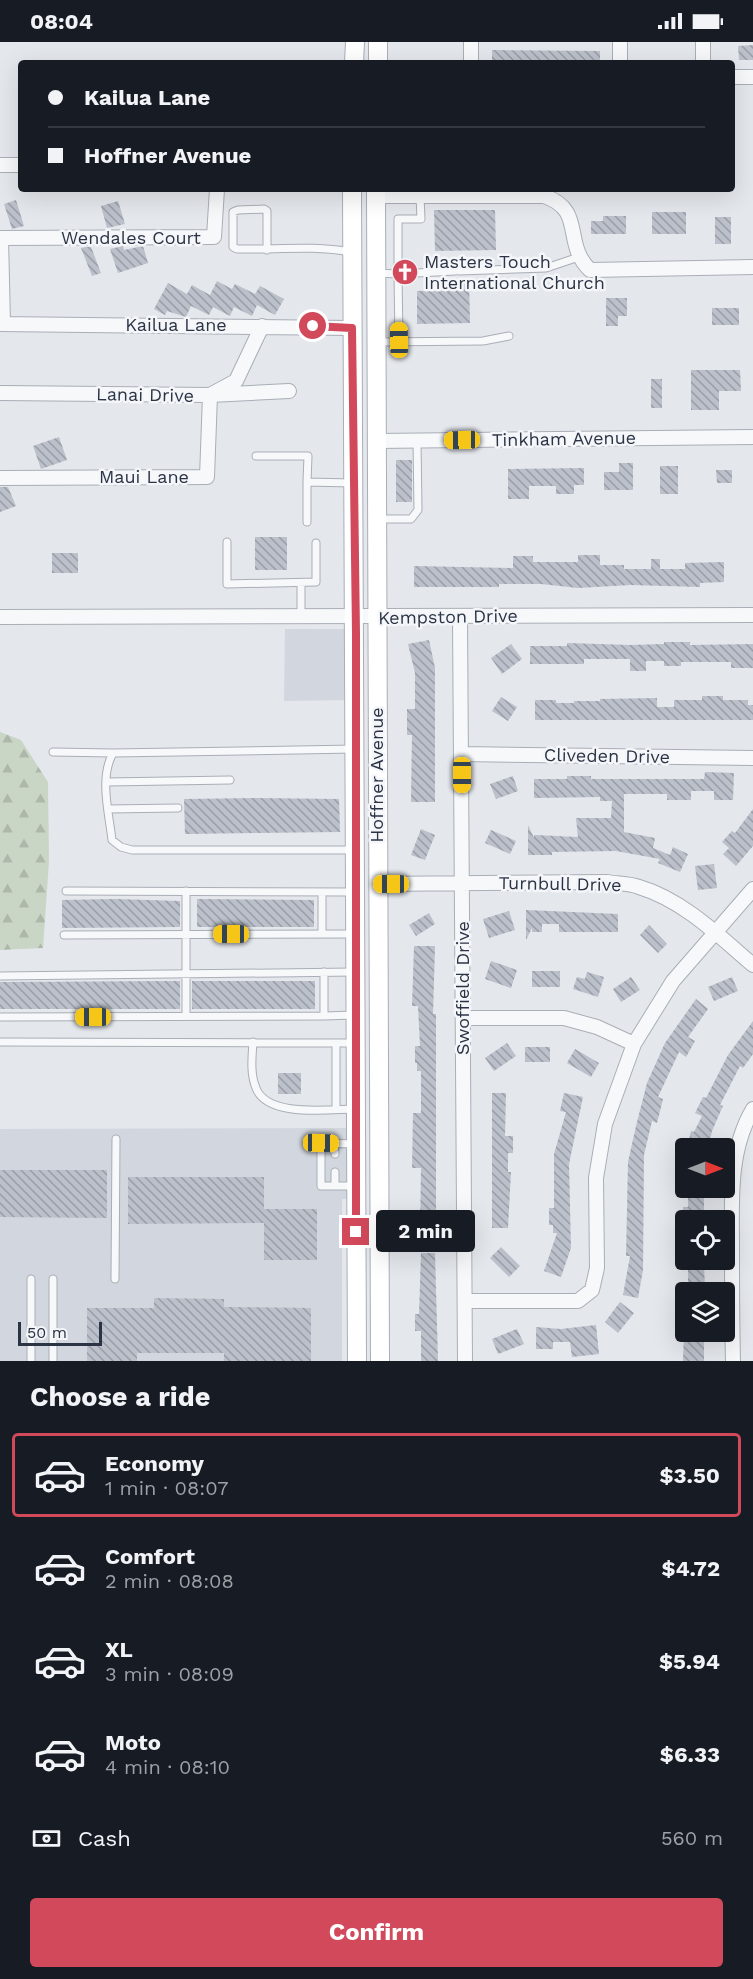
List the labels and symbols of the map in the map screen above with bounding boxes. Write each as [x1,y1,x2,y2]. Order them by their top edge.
street label: Wendales Court [61,227,201,248]
place label: Masters Touch International Church [424,251,605,293]
church icon: Masters Touch International Church [390,257,420,287]
route start [299,312,326,339]
street label: Kailua Lane [125,314,227,335]
car [390,322,408,358]
street label: Lanai Drive [96,383,194,406]
street label: Tinkham Avenue [492,427,636,450]
car [444,431,480,449]
street label: Maui Lane [99,466,189,487]
street label: Kempston Drive [378,605,518,628]
street label: Hoffner Avenue [366,707,387,843]
street label: Cliveden Drive [544,744,670,767]
car [453,757,471,793]
street label: Turnbull Drive [498,872,622,895]
car [373,875,409,893]
street label: Swoffield Drive [452,921,473,1055]
car [213,925,249,943]
car [75,1008,111,1026]
car [303,1134,339,1152]
north arrow [675,1138,735,1198]
callout: 2 min [377,1211,476,1253]
route end [342,1218,369,1245]
scale bar [18,1319,102,1346]

